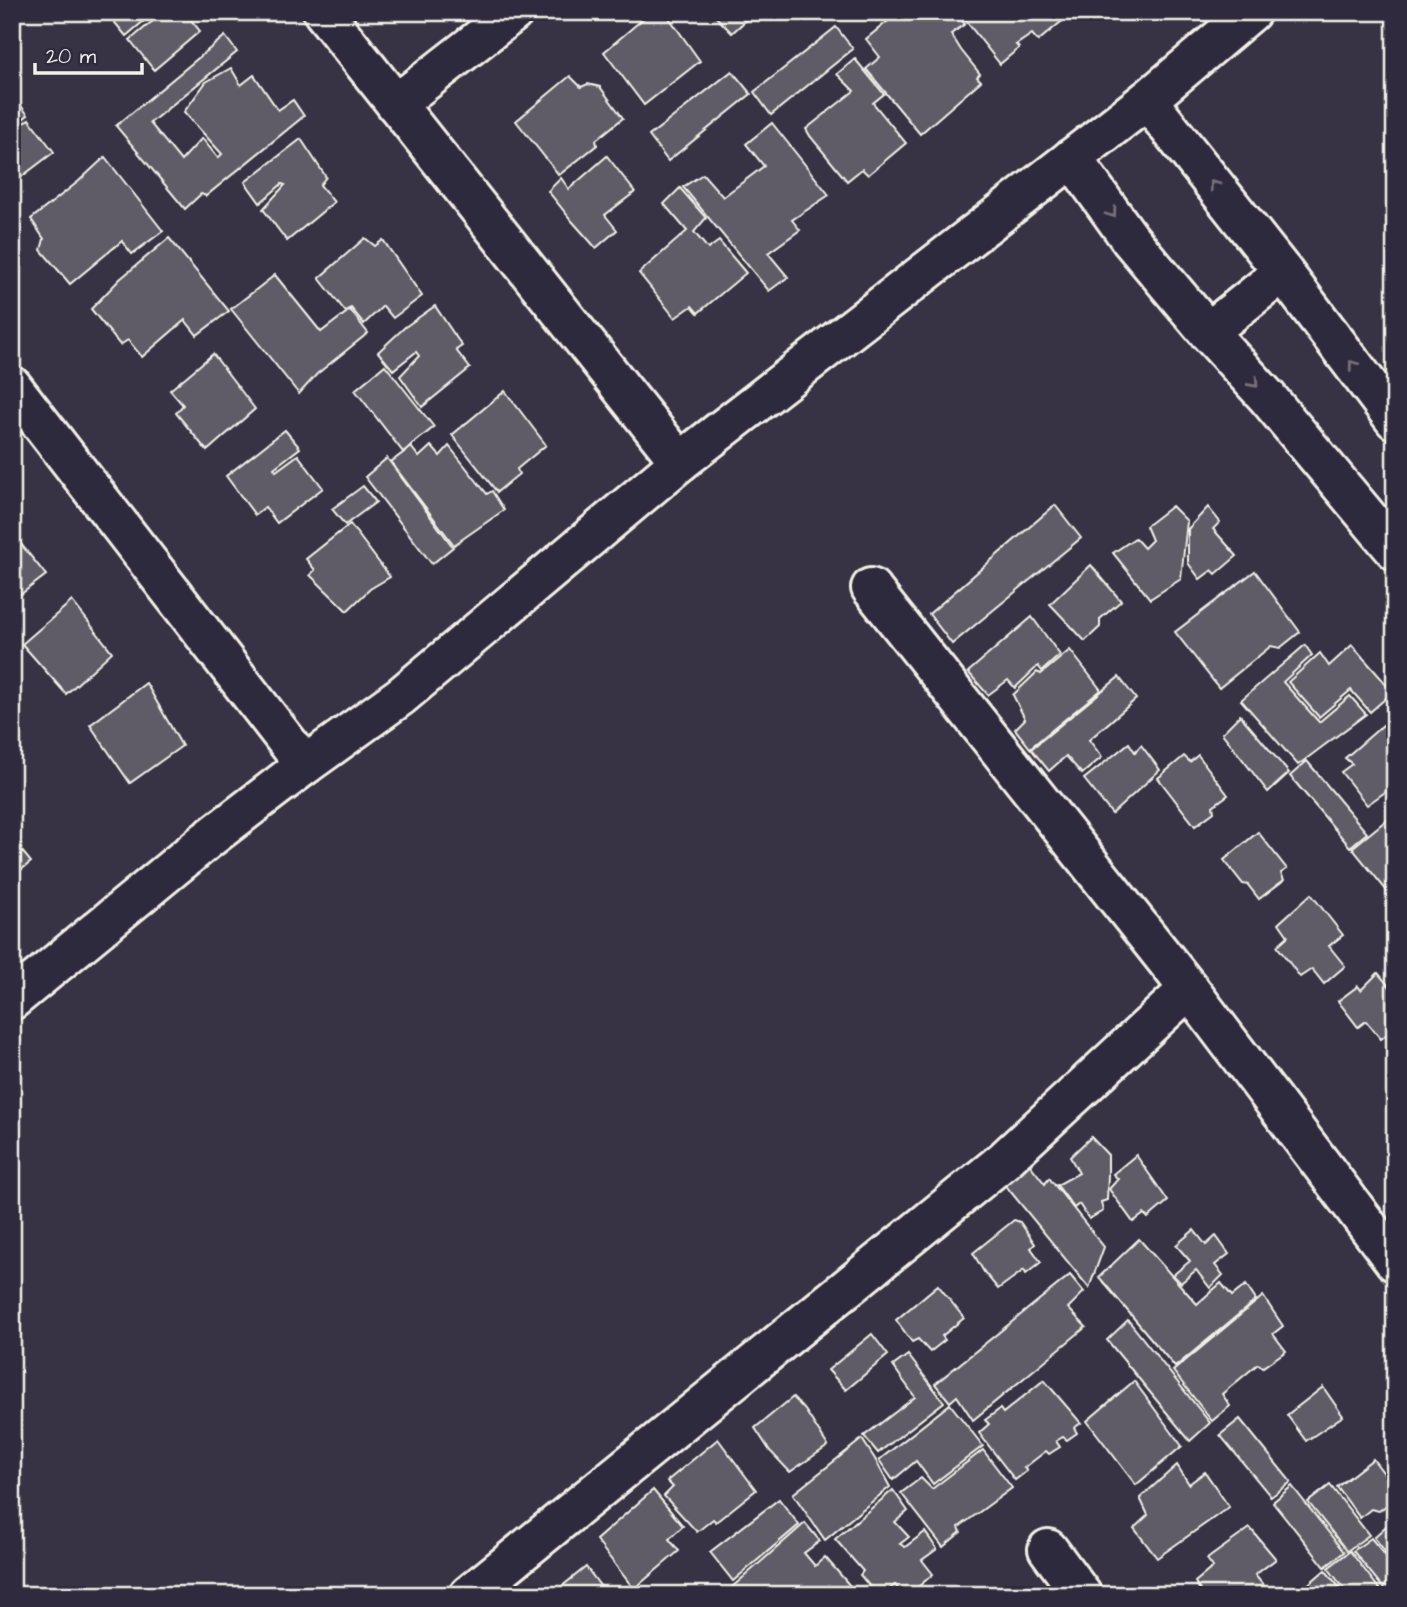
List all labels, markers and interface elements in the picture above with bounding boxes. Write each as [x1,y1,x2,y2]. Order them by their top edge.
scale bar [35,32,142,76]
text: 20 m [46,42,97,71]
one-way arrow [1210,181,1223,193]
one-way arrow [1103,205,1116,218]
one-way arrow [1349,361,1362,373]
one-way arrow [1246,375,1258,388]

